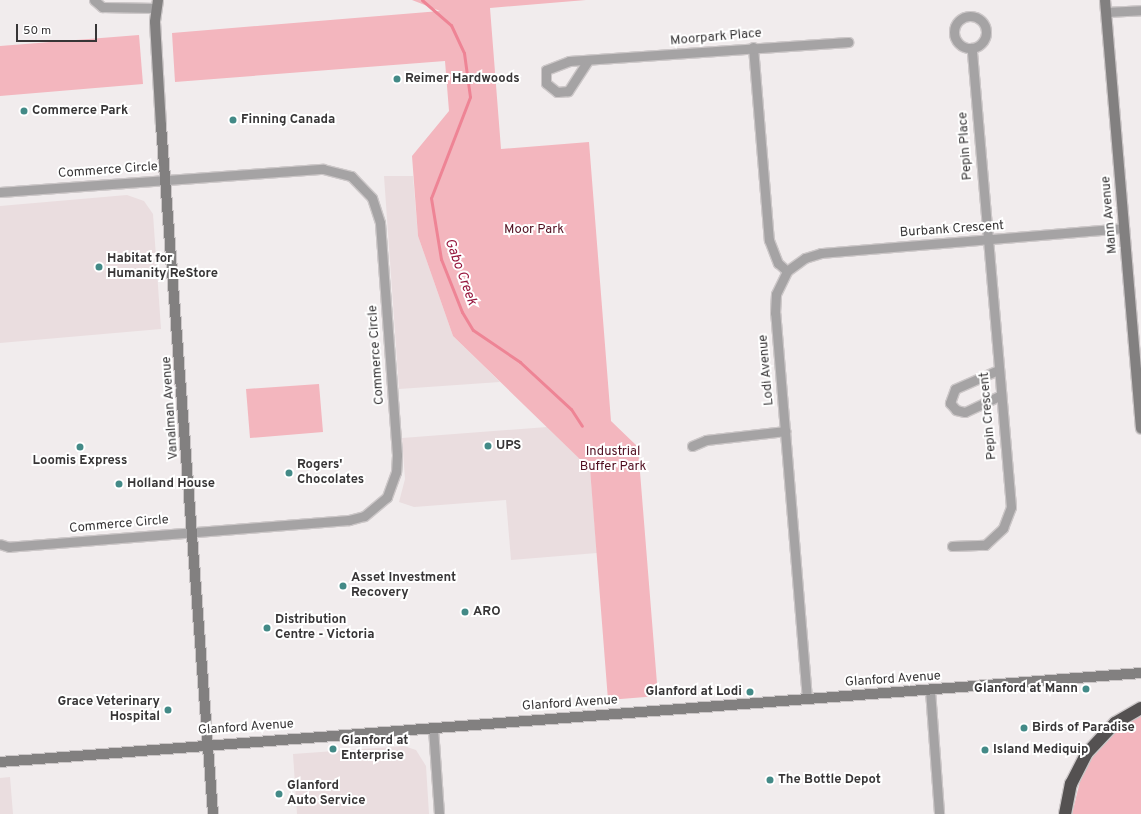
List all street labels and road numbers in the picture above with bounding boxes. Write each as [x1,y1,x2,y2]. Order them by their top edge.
street label: Moorpark Place [670,26,762,50]
street label: Pepin Place [956,111,976,181]
street label: Commerce Circle [58,160,158,182]
street label: Mann Avenue [1099,175,1121,255]
street label: Burbank Crescent [899,219,1005,241]
street label: Commerce Circle [366,305,388,405]
street label: Lodi Avenue [756,334,778,406]
street label: Vanalman Avenue [160,356,182,460]
street label: Pepin Crescent [977,371,1001,461]
street label: Commerce Circle [69,513,169,537]
street label: Glanford Avenue [844,669,942,691]
street label: Glanford Avenue [521,693,619,715]
street label: Glanford Avenue [197,717,295,739]

